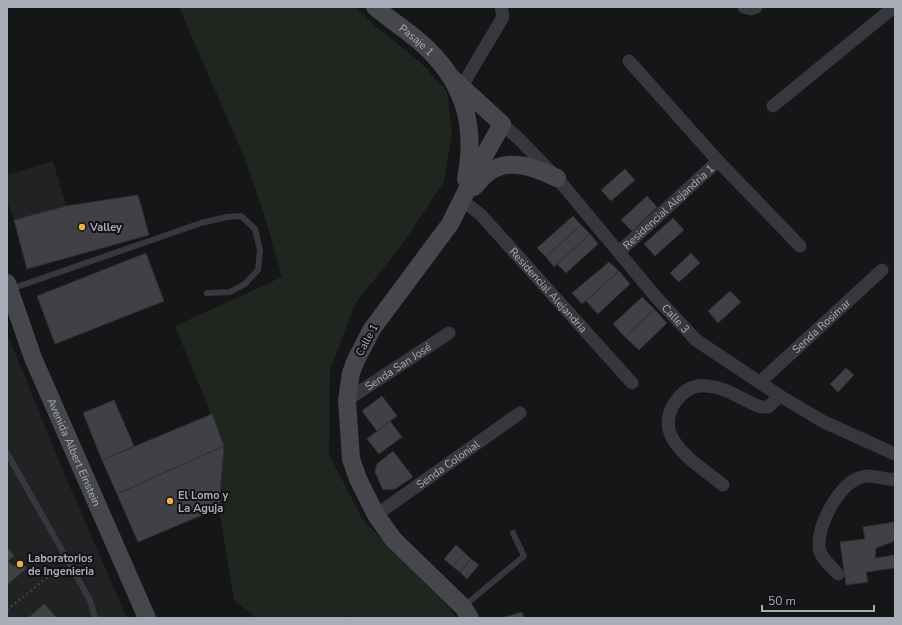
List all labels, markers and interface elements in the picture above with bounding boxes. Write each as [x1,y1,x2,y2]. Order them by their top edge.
street label: Pasaje 1 [396,21,438,59]
street label: Residencial Alejandria 1 [619,161,717,252]
place label: Valley [89,220,122,235]
marker: Valley [77,222,87,232]
street label: Residencial Alejandria [506,244,591,336]
street label: Senda Rosimar [789,295,854,357]
street label: Calle 3 [658,300,693,336]
street label: Calle 1 [352,321,382,359]
street label: Senda San José [362,339,434,394]
street label: Avenida Albert Einstein [44,396,104,508]
street label: Senda Colonial [413,436,483,492]
place label: El Lomo y La Aguja [178,488,228,516]
marker: El Lomo y La Aguja [165,496,175,506]
place label: Laboratorios de Ingenieria [28,551,94,579]
marker: Laboratorios de Ingenieria [15,559,25,569]
scale bar [762,587,874,613]
text: 50 m [768,593,796,609]

